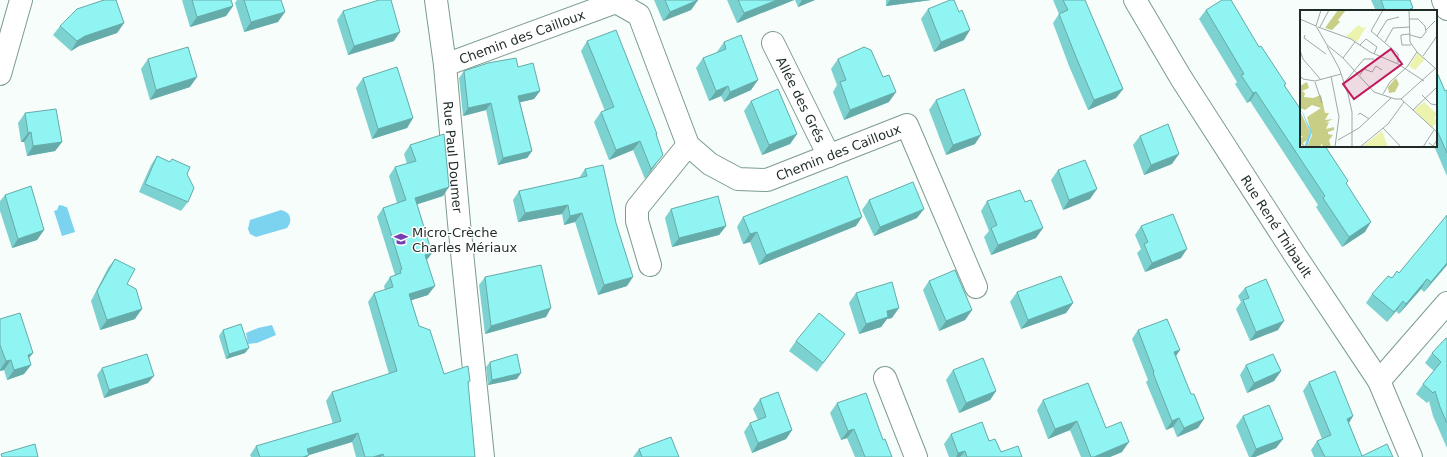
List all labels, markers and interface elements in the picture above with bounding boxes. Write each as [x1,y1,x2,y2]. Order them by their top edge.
street label: Chemin des Cailloux [457,7,587,67]
inset map [1300,10,1437,147]
street label: Allée des Grés [773,54,828,145]
street label: Rue Paul Doumer [440,100,465,214]
street label: Chemin des Cailloux [774,121,903,184]
street label: Rue René Thibault [1238,173,1315,280]
place label: Micro-Crèche Charles Mériaux [412,225,518,255]
school or university icon: Micro-Crèche Charles Mériaux [393,231,409,247]

